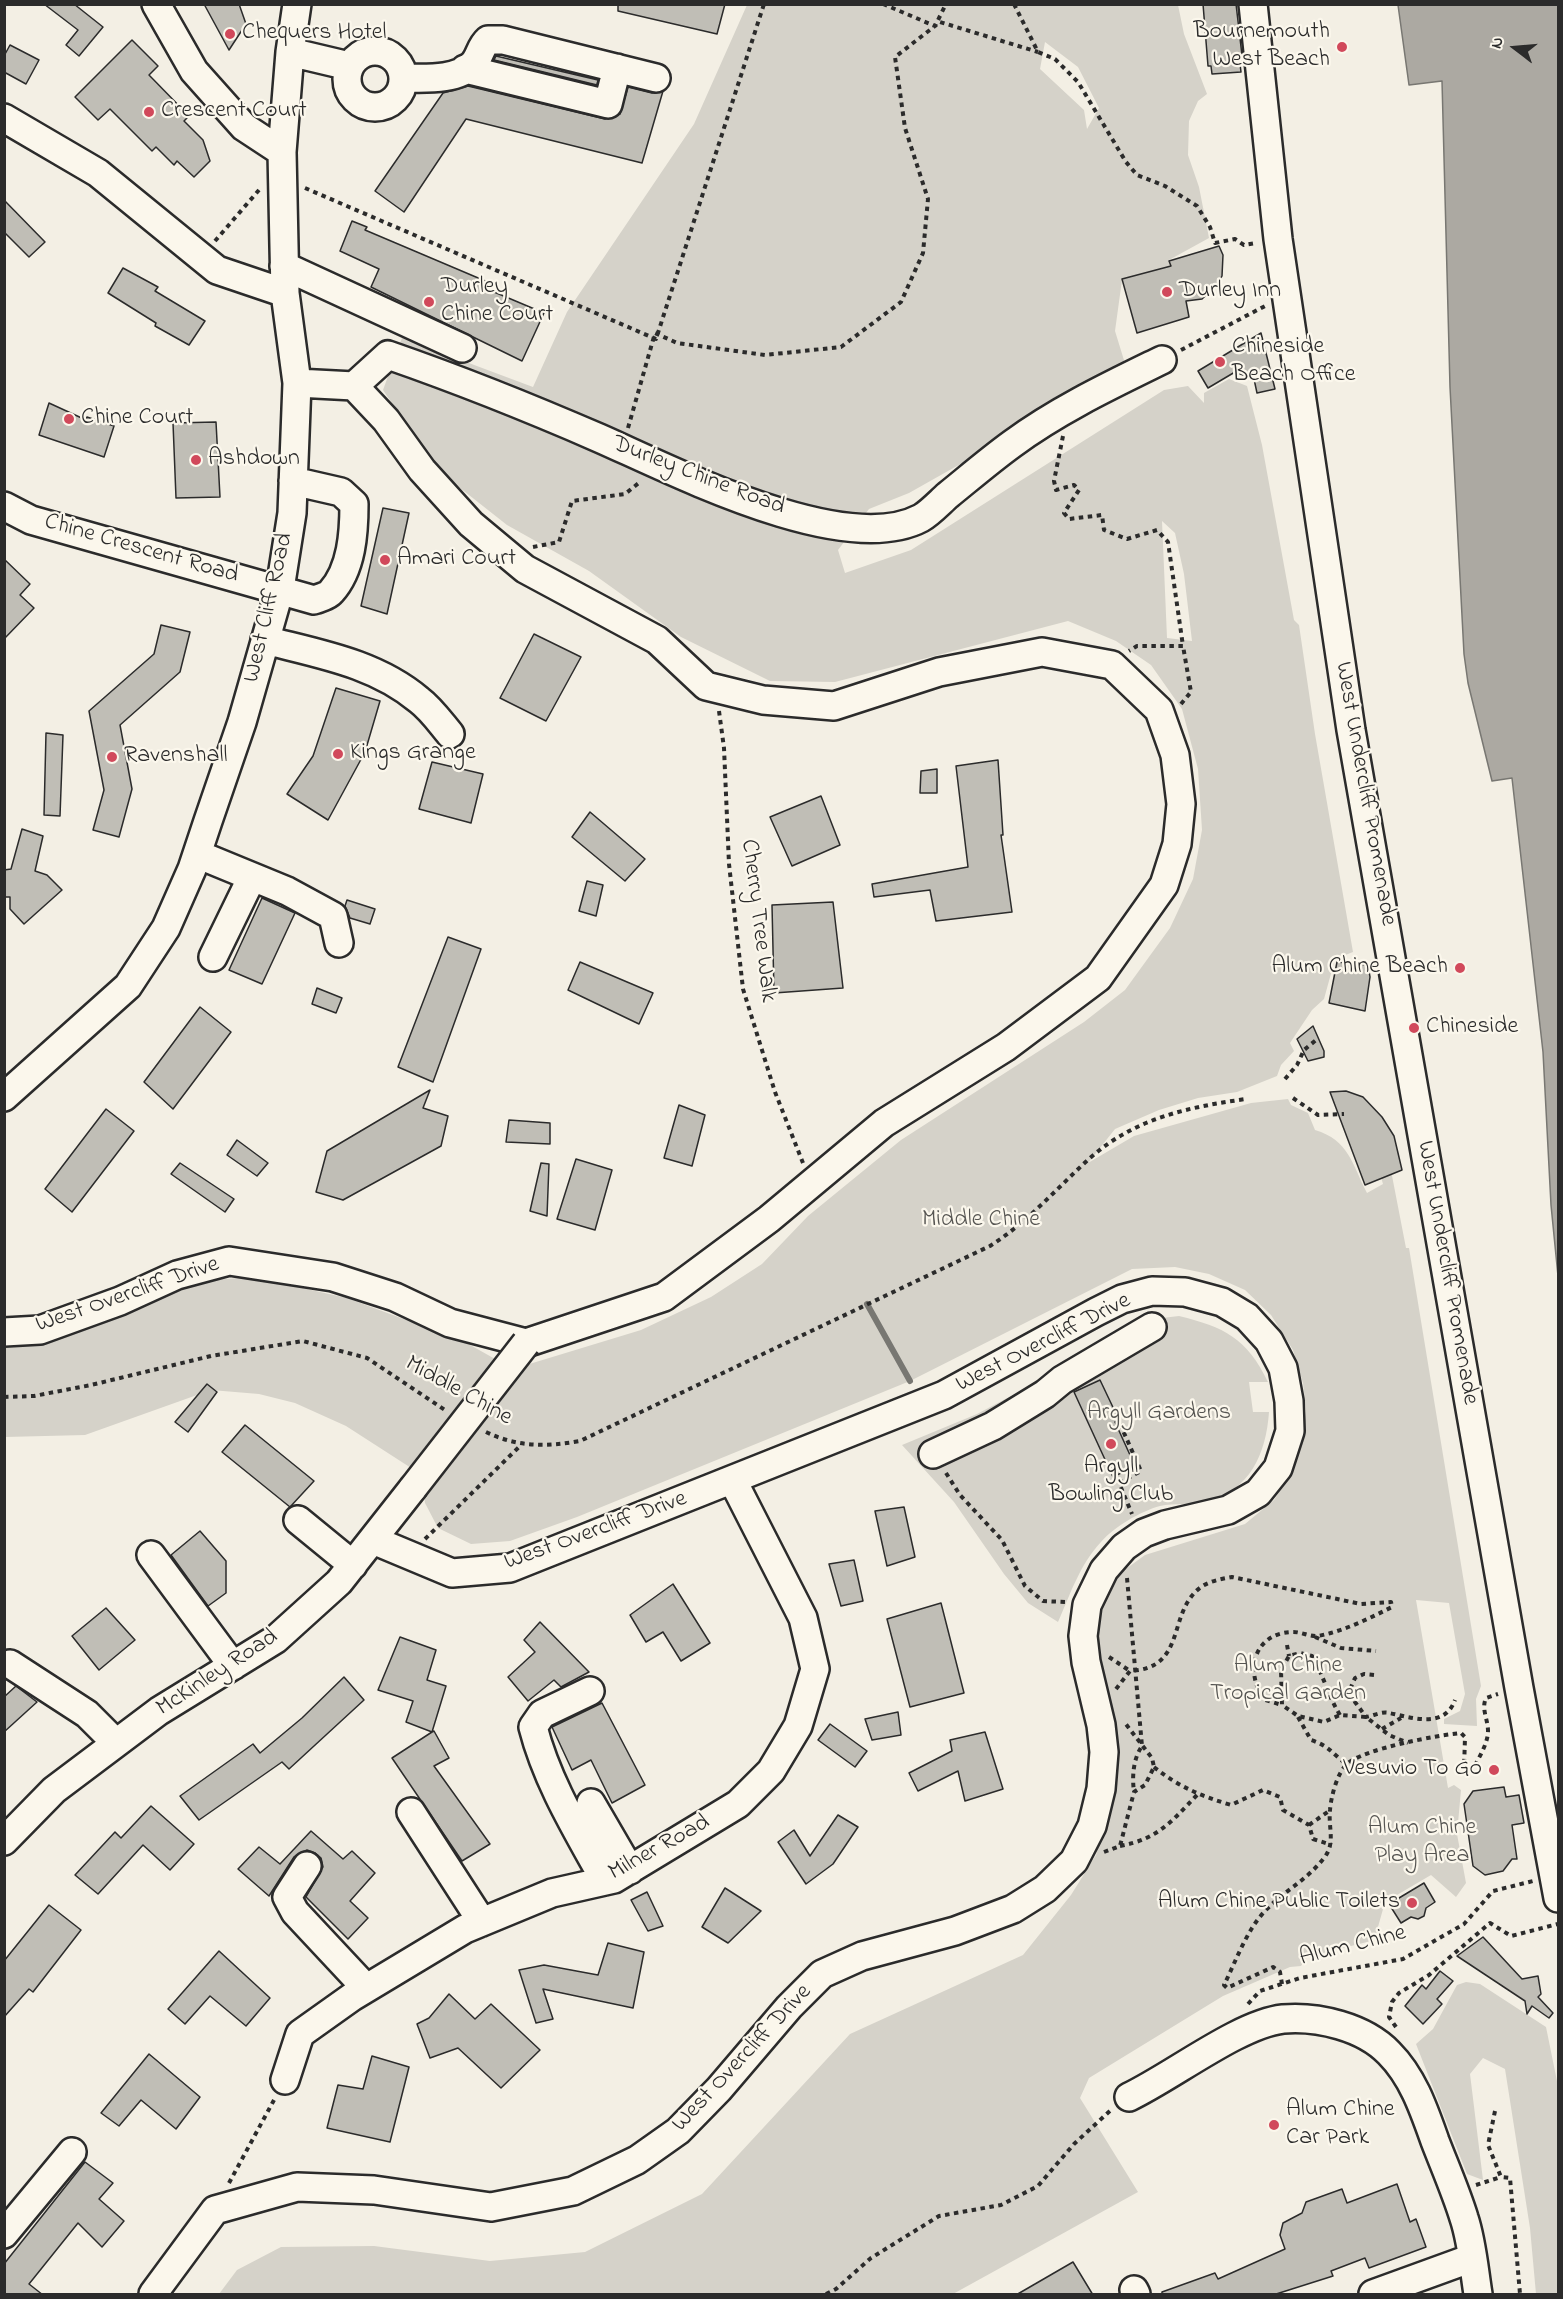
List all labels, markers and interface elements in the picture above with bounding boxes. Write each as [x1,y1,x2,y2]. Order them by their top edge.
north arrow [1485,18,1545,78]
place label: Bournemouth West Beach [1193,19,1330,75]
place label: Chequers Hotel [242,20,387,48]
marker: Chequers Hotel [223,27,237,41]
text: N [1485,35,1511,52]
marker: Bournemouth West Beach [1335,40,1349,54]
place label: Crescent Court [161,98,307,126]
marker: Crescent Court [142,105,156,119]
place label: Durley Chine Court [441,274,553,330]
place label: Durley Inn [1179,278,1281,306]
marker: Durley Inn [1160,285,1174,299]
marker: Durley Chine Court [422,295,436,309]
place label: Chineside Beach Office [1232,334,1356,390]
marker: Chineside Beach Office [1213,355,1227,369]
place label: Chine Court [81,405,193,433]
marker: Chine Court [62,412,76,426]
street label: Durley Chine Road [608,431,788,523]
place label: Ashdown [208,446,300,474]
marker: Ashdown [189,453,203,467]
street label: Chine Crescent Road [41,509,241,591]
street label: West Cliff Road [239,530,301,686]
place label: Amari Court [397,546,516,574]
marker: Amari Court [378,553,392,567]
street label: West Undercliff Promenade [1327,660,1401,928]
place label: Kings Grange [350,740,476,768]
place label: Ravenshall [124,743,227,771]
marker: Kings Grange [331,747,345,761]
marker: Ravenshall [105,750,119,764]
street label: Cherry Tree Walk [733,838,781,1004]
place label: Alum Chine Beach [1272,954,1448,982]
marker: Alum Chine Beach [1453,961,1467,975]
place label: Chineside [1426,1014,1518,1042]
marker: Chineside [1407,1021,1421,1035]
street label: West Undercliff Promenade [1409,1139,1483,1407]
park label: Middle Chine [922,1207,1040,1235]
street label: West Overcliff Drive [33,1251,223,1341]
street label: West Overcliff Drive [952,1288,1136,1400]
street label: Middle Chine [399,1351,517,1433]
park label: Argyll Gardens [1087,1400,1231,1428]
marker: Argyll Bowling Club [1104,1437,1118,1451]
place label: Argyll Bowling Club [1049,1454,1173,1510]
street label: West Overcliff Drive [501,1486,691,1578]
street label: McKinley Road [152,1624,284,1724]
park label: Alum Chine Tropical Garden [1210,1653,1366,1709]
place label: Vesuvio To Go [1343,1756,1482,1784]
marker: Vesuvio To Go [1487,1763,1501,1777]
street label: Milner Road [604,1809,716,1889]
park label: Alum Chine Play Area [1368,1815,1476,1871]
place label: Alum Chine Public Toilets [1158,1889,1400,1917]
marker: Alum Chine Public Toilets [1405,1896,1419,1910]
street label: Alum Chine [1297,1920,1409,1974]
street label: West Overcliff Drive [667,1979,819,2139]
place label: Alum Chine Car Park [1286,2097,1395,2153]
marker: Alum Chine Car Park [1267,2118,1281,2132]

